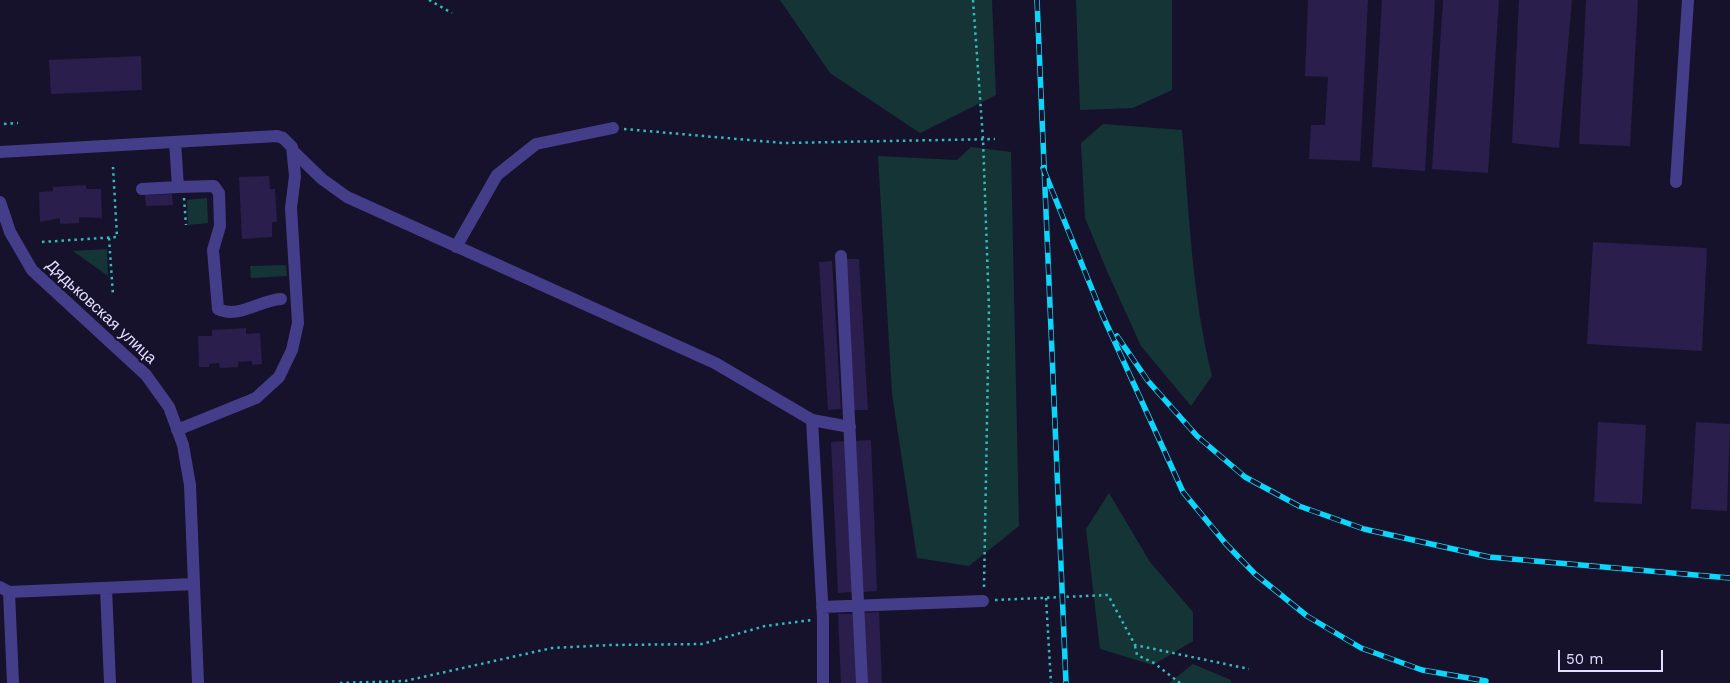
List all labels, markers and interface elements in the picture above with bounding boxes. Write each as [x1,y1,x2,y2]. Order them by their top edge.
street label: Дядьковская улица [42,256,160,368]
scale bar [1560,640,1665,672]
text: 50 m [1566,650,1603,668]

